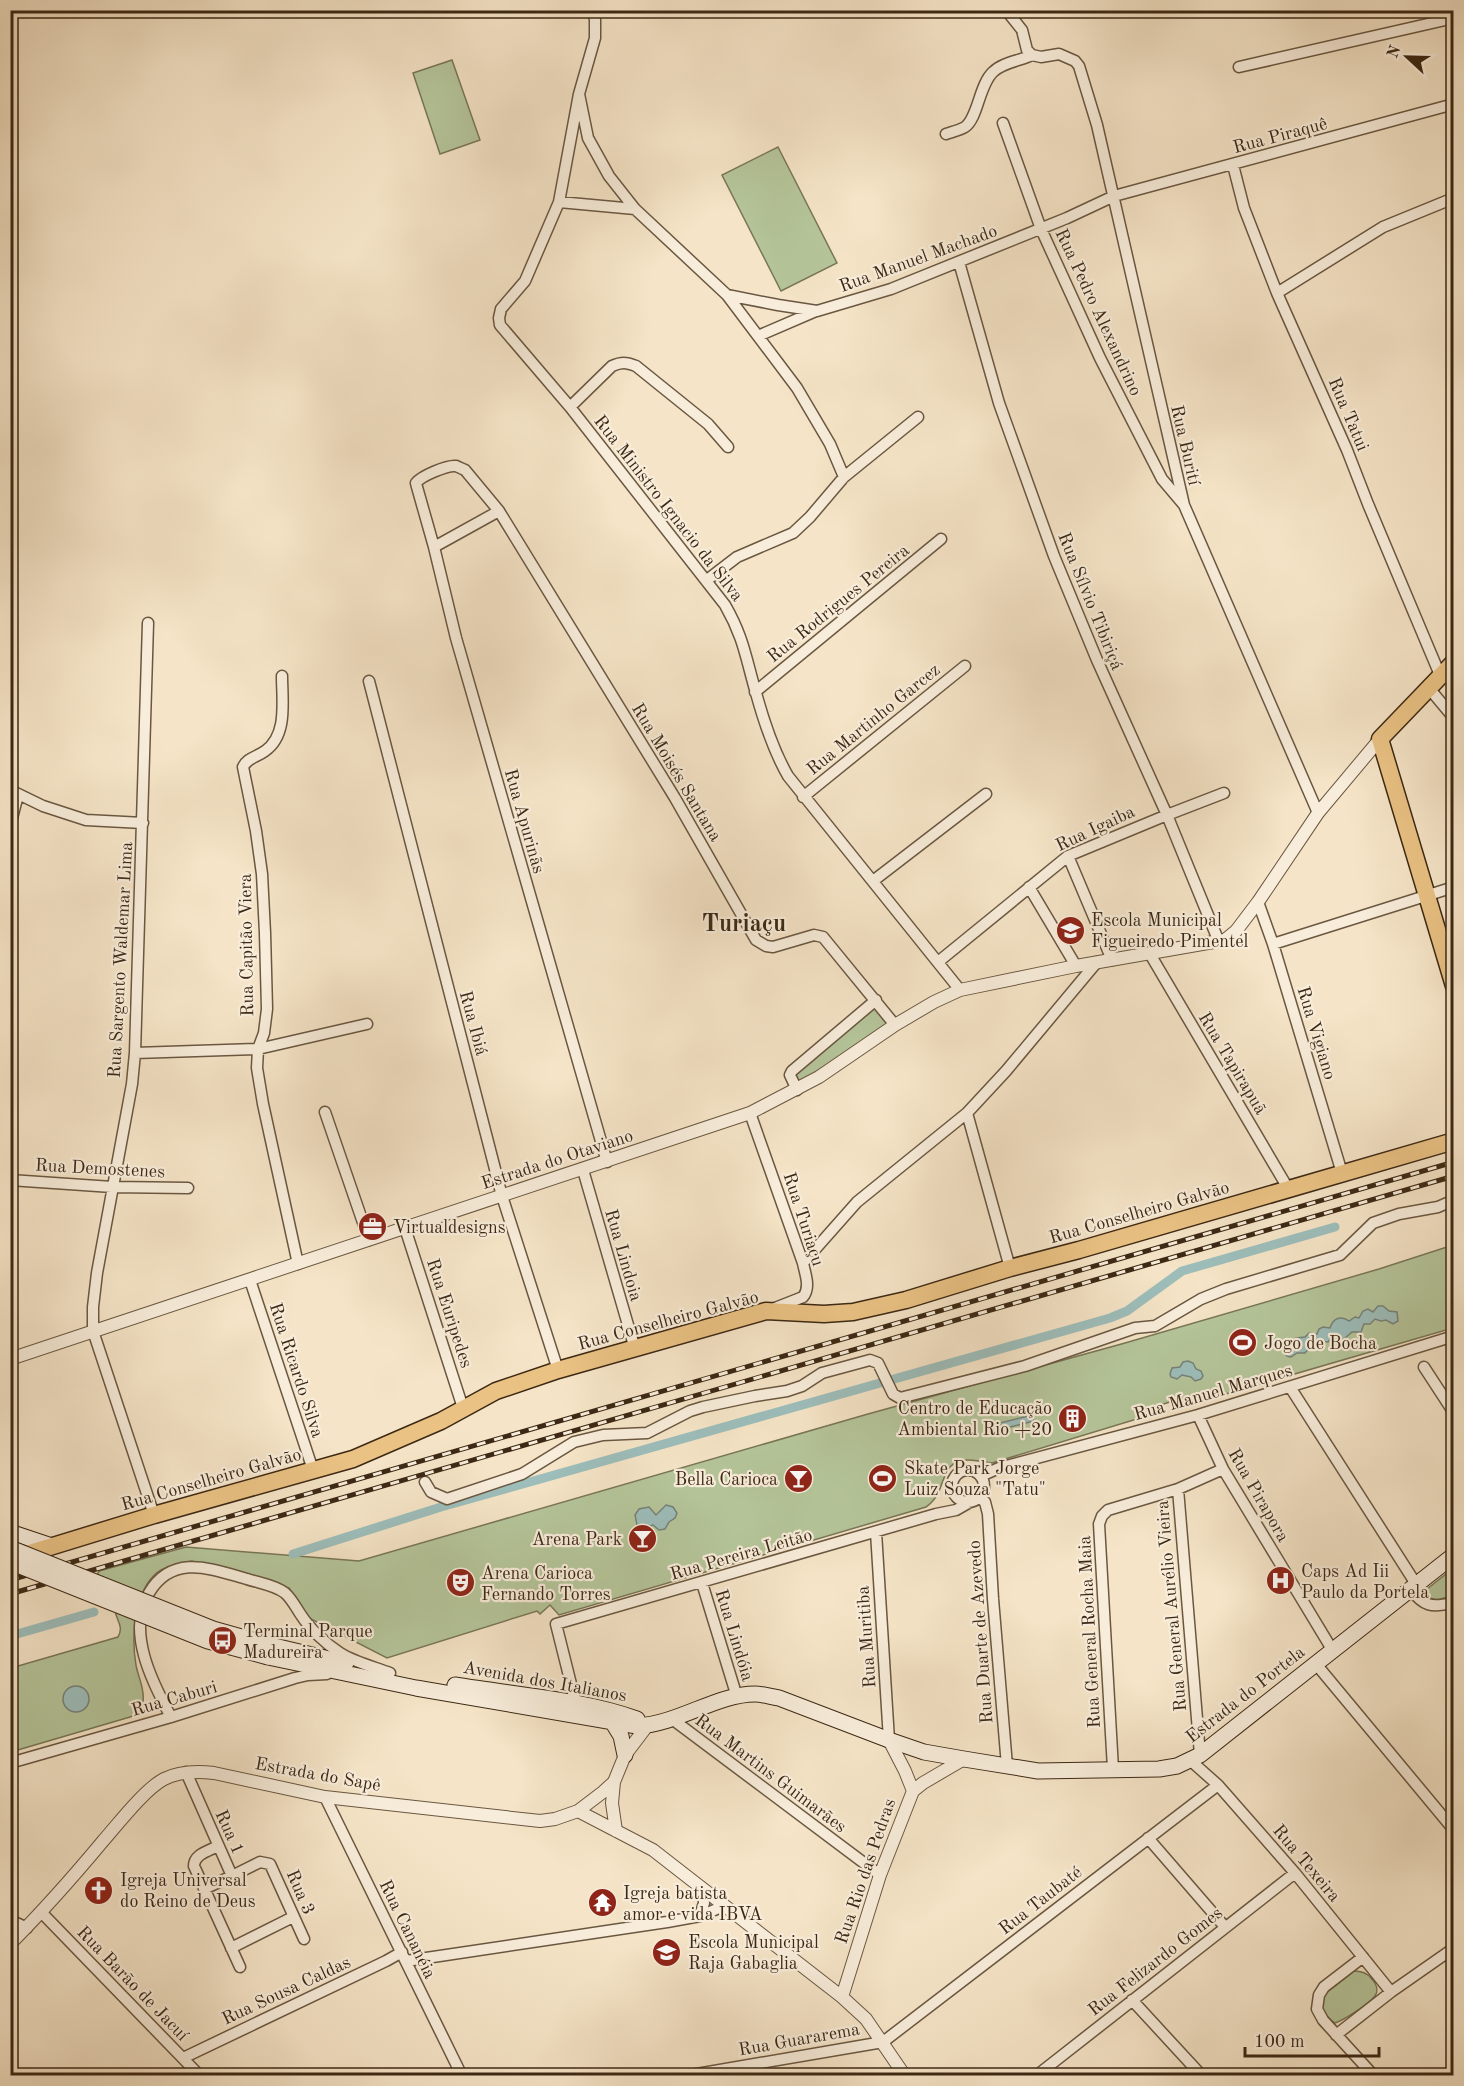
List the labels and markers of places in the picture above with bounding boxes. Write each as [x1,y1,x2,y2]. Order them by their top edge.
place label: Escola Municipal Figueiredo Pimentel [1091,912,1248,951]
school or university icon: Escola Municipal Figueiredo Pimentel [1054,914,1086,946]
office icon: Virtualdesigns [356,1211,388,1243]
place label: Virtualdesigns [393,1219,506,1237]
sports icon: Jogo de Bocha [1227,1327,1259,1359]
place label: Jogo de Bocha [1264,1335,1377,1353]
place label: Centro de Educação Ambiental Rio +20 [897,1400,1052,1439]
building icon: Centro de Educação Ambiental Rio +20 [1057,1402,1089,1434]
place label: Skate Park Jorge Luiz Souza "Tatu" [904,1460,1046,1499]
sports icon: Skate Park Jorge Luiz Souza "Tatu" [867,1462,899,1494]
bar icon: Bella Carioca [783,1463,815,1495]
place label: Bella Carioca [675,1471,778,1489]
bar icon: Arena Park [627,1523,659,1555]
place label: Arena Park [532,1531,622,1549]
place label: Caps Ad Iii Paulo da Portela [1301,1563,1429,1602]
place label: Arena Carioca Fernando Torres [481,1565,611,1604]
hospital icon: Caps Ad Iii Paulo da Portela [1264,1565,1296,1597]
theatre icon: Arena Carioca Fernando Torres [444,1567,476,1599]
place label: Terminal Parque Madureira [243,1623,373,1662]
bus stop icon: Terminal Parque Madureira [206,1625,238,1657]
place label: Igreja Universal do Reino de Deus [120,1872,256,1911]
church icon: Igreja Universal do Reino de Deus [83,1874,115,1906]
place label: Igreja batista amor e vida IBVA [623,1885,763,1924]
temple icon: Igreja batista amor e vida IBVA [586,1887,618,1919]
place label: Escola Municipal Raja Gabaglia [688,1934,819,1973]
school or university icon: Escola Municipal Raja Gabaglia [651,1936,683,1968]

